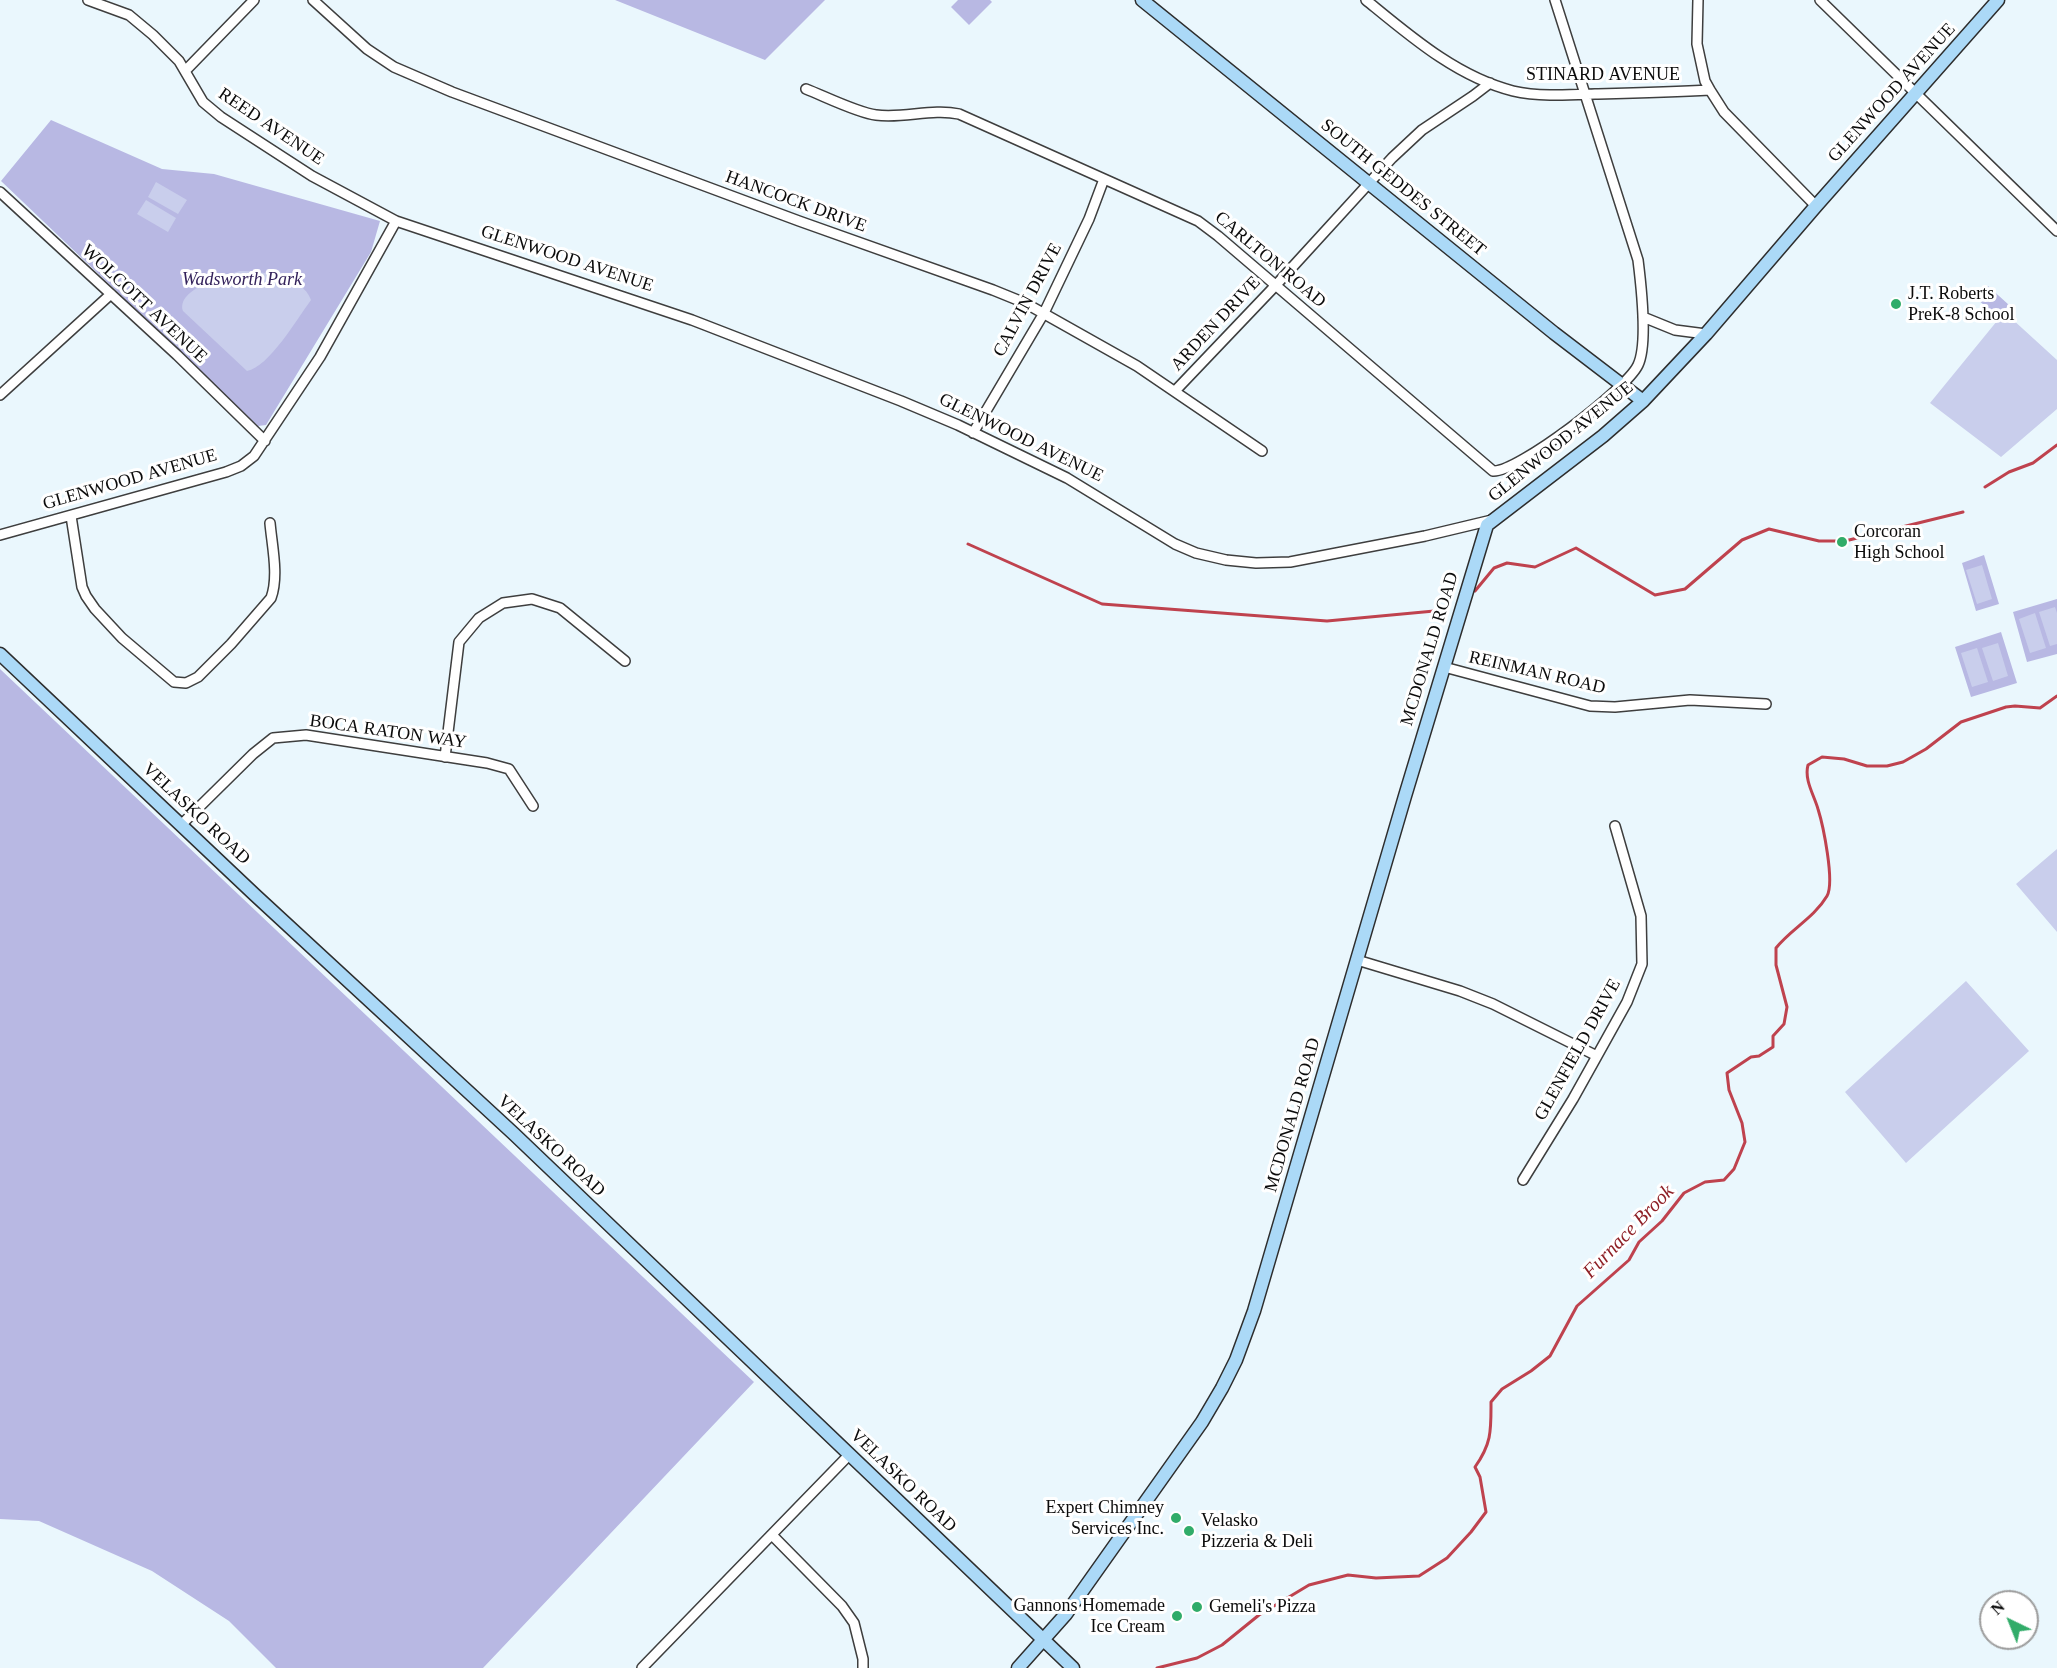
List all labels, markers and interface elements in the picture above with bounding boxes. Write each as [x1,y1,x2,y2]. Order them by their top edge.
street label: GLENWOOD AVENUE [1824,19,1960,167]
street label: STINARD AVENUE [1526,64,1680,86]
street label: REED AVENUE [214,84,328,170]
street label: SOUTH GEDDES STREET [1316,115,1490,261]
street label: HANCOCK DRIVE [723,166,869,238]
street label: CARLTON ROAD [1210,207,1330,313]
street label: GLENWOOD AVENUE [478,221,656,297]
street label: CALVIN DRIVE [989,239,1067,361]
street label: WOLCOTT AVENUE [77,240,211,368]
park label: Wadsworth Park [182,269,302,291]
street label: ARDEN DRIVE [1167,272,1265,376]
place label: J.T. Roberts PreK-8 School [1908,283,2014,326]
marker: J.T. Roberts PreK-8 School [1889,297,1903,311]
street label: GLENWOOD AVENUE [1484,377,1638,507]
street label: GLENWOOD AVENUE [935,389,1107,487]
street label: GLENWOOD AVENUE [40,445,220,515]
place label: Corcoran High School [1854,521,1945,564]
marker: Corcoran High School [1835,535,1849,549]
street label: MCDONALD ROAD [1396,570,1464,728]
street label: REINMAN ROAD [1467,647,1607,699]
street label: BOCA RATON WAY [308,710,468,754]
street label: VELASKO ROAD [138,759,254,869]
street label: GLENFIELD DRIVE [1530,975,1626,1125]
street label: MCDONALD ROAD [1261,1035,1325,1195]
street label: VELASKO ROAD [493,1091,609,1201]
water label: Furnace Brook [1578,1180,1680,1284]
street label: VELASKO ROAD [845,1425,961,1537]
place label: Expert Chimney Services Inc. [1046,1497,1164,1540]
place label: Velasko Pizzeria & Deli [1201,1510,1313,1552]
marker: Expert Chimney Services Inc. [1169,1511,1183,1525]
marker: Velasko Pizzeria & Deli [1182,1524,1196,1538]
north arrow [1979,1590,2039,1650]
place label: Gannons Homemade Ice Cream [1014,1595,1165,1638]
place label: Gemeli's Pizza [1209,1596,1316,1618]
text: N [1988,1598,2008,1618]
marker: Gemeli's Pizza [1190,1600,1204,1614]
marker: Gannons Homemade Ice Cream [1170,1609,1184,1623]

